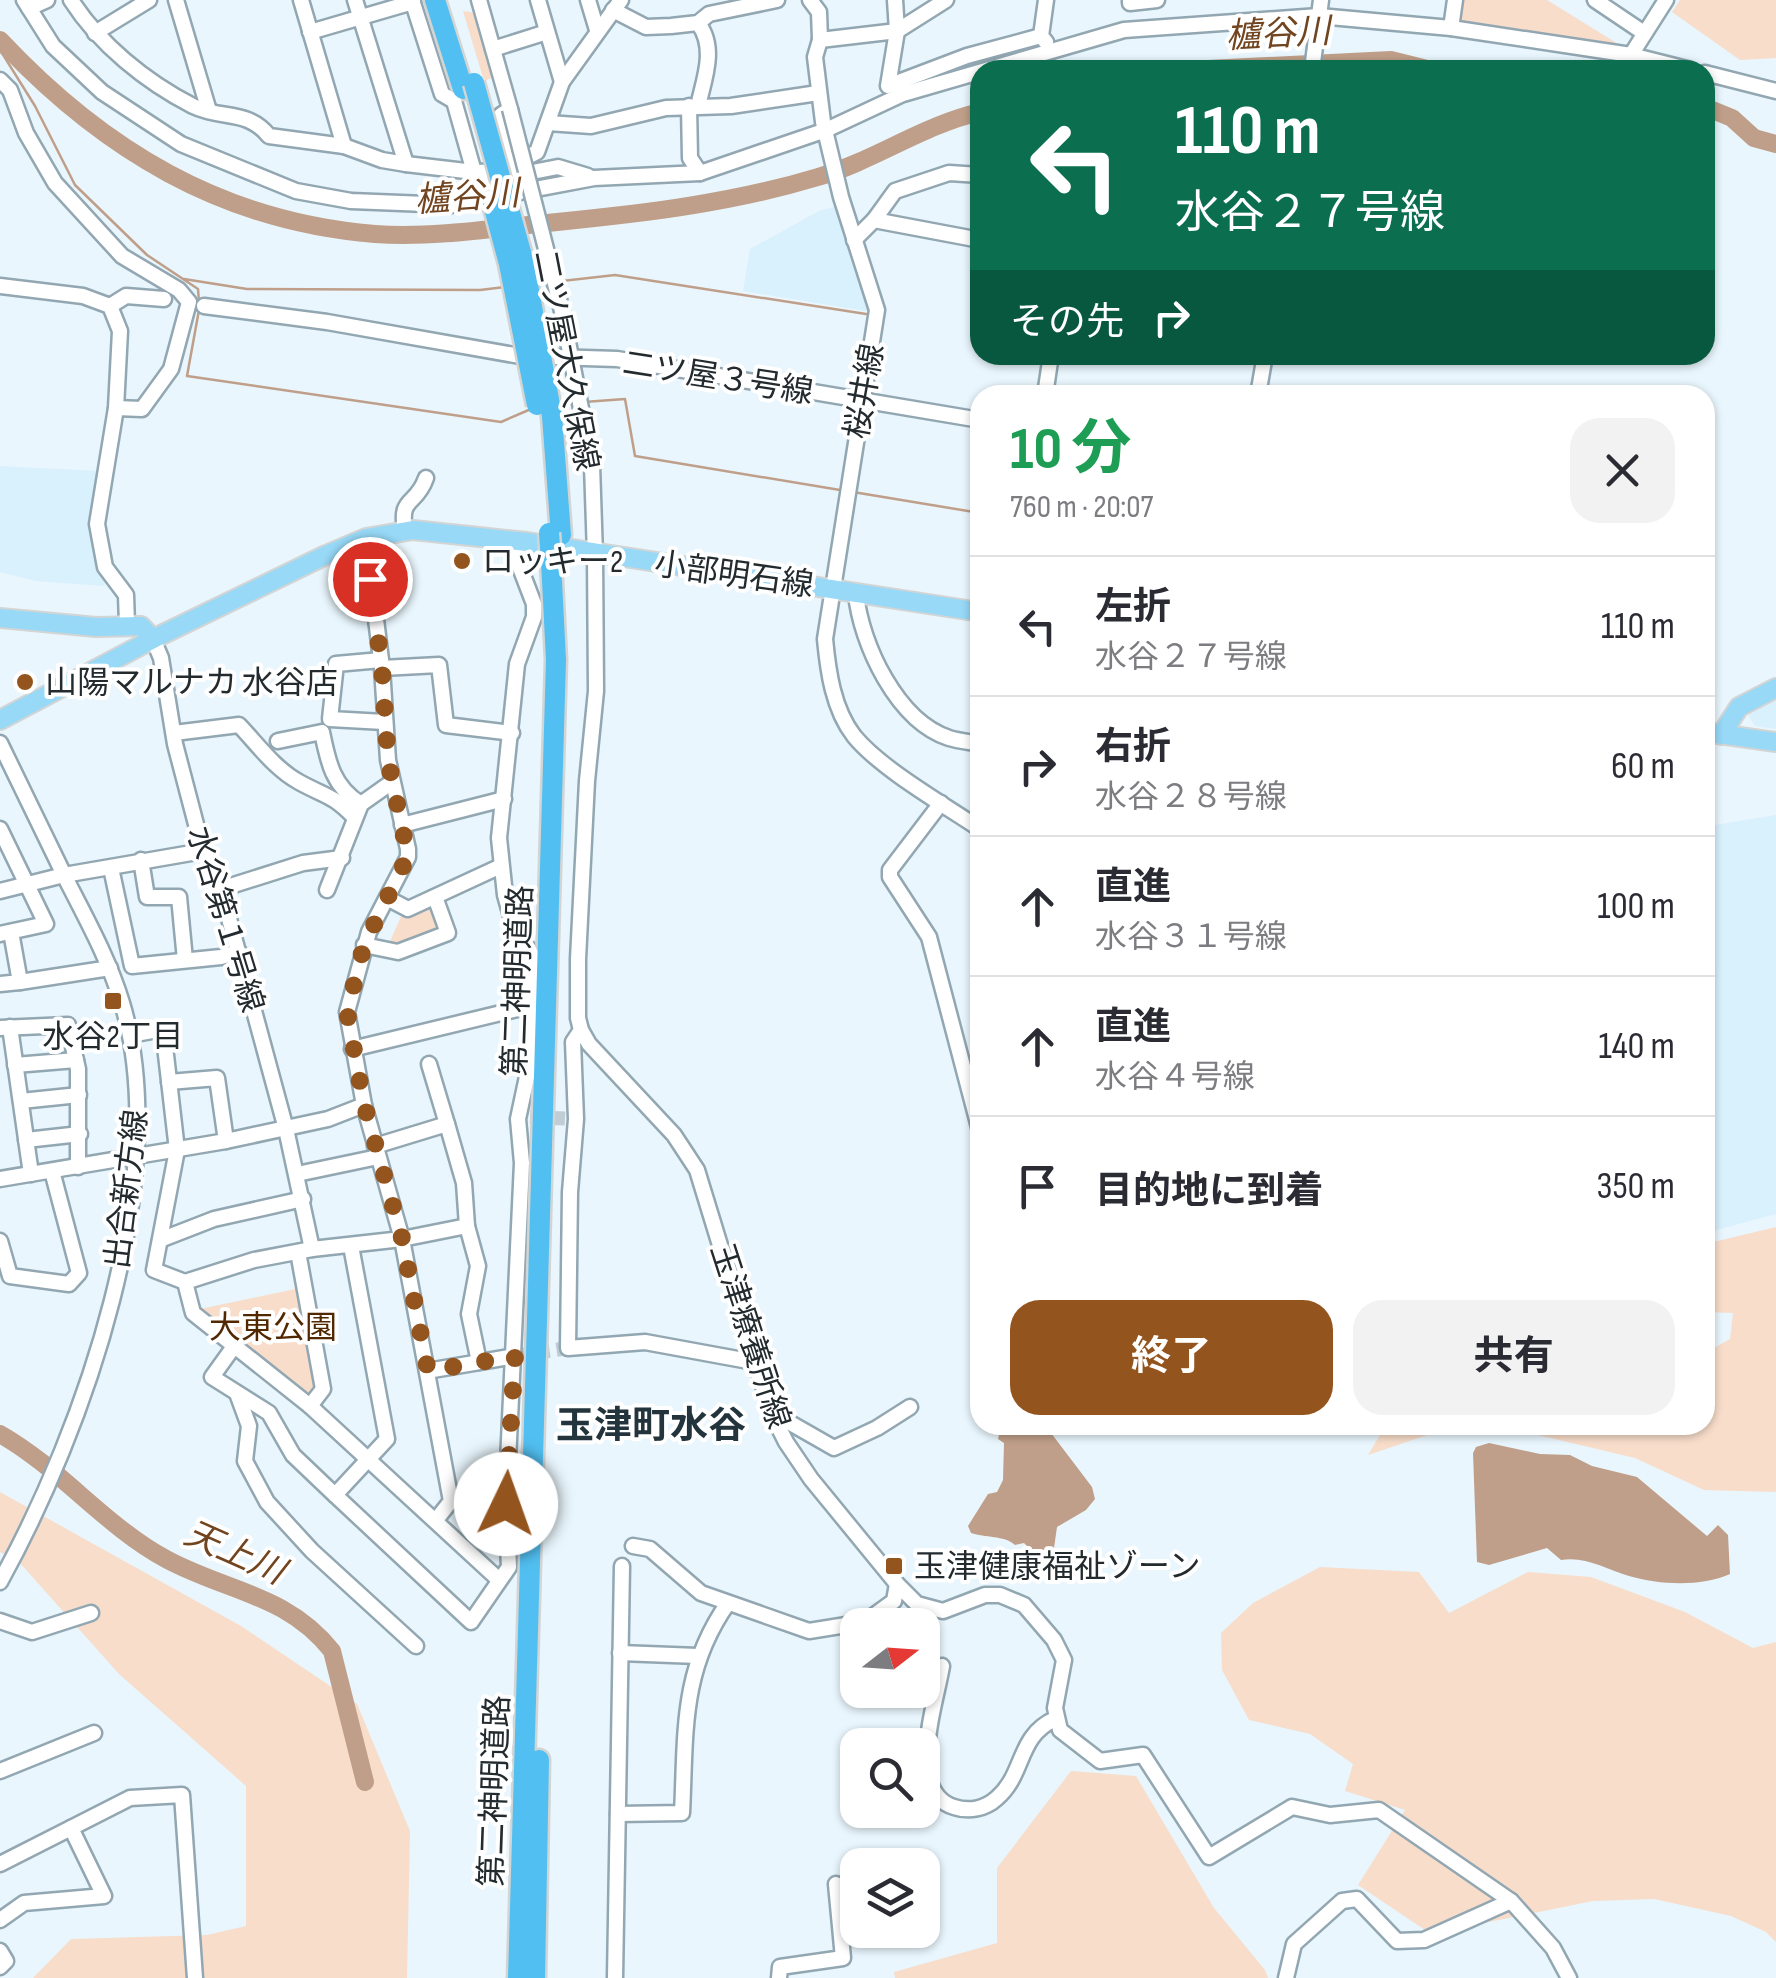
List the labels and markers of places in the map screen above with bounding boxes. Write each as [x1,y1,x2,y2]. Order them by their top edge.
pin [328,537,413,622]
place label: ロッキー2 [482,543,623,582]
marker: ロッキー2 [451,550,473,572]
place label: 山陽マルナカ 水谷店 [45,664,338,703]
marker: 山陽マルナカ 水谷店 [14,671,36,693]
marker: 水谷2丁目 [102,990,124,1012]
place label: 水谷2丁目 [42,1018,184,1057]
place label: 玉津健康福祉ゾーン [914,1548,1200,1587]
marker: 玉津健康福祉ゾーン [883,1555,905,1577]

